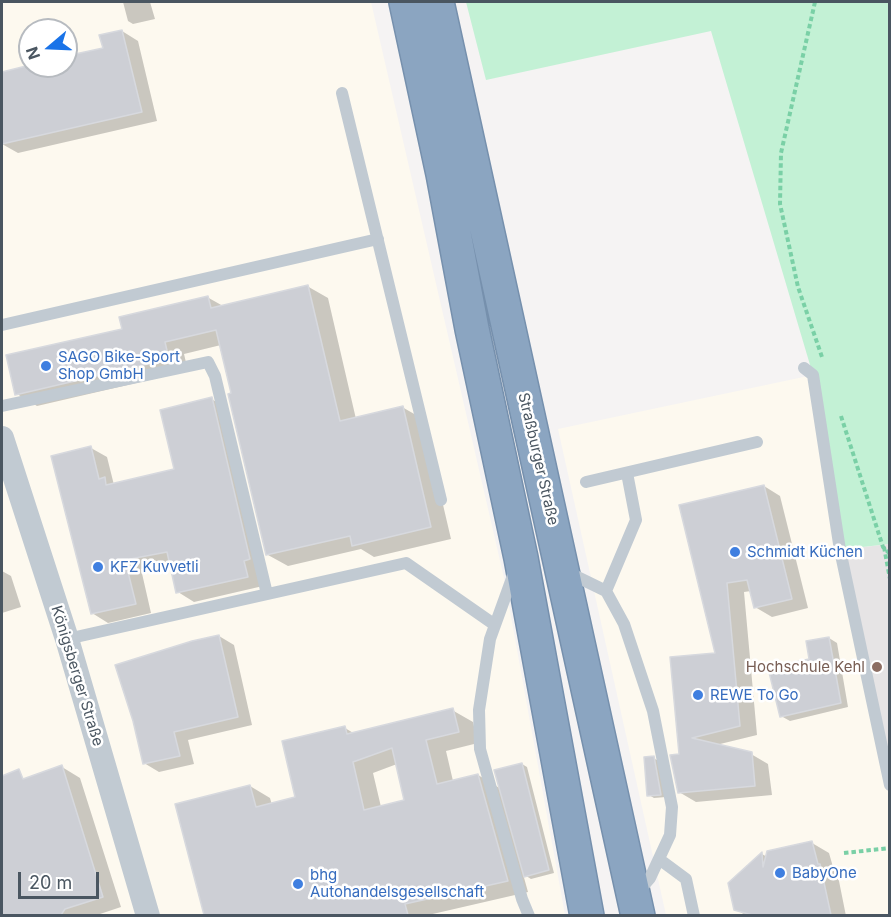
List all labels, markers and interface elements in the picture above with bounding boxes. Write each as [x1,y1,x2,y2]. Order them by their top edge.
north arrow [18,18,78,78]
text: N [21,44,44,62]
place label: SAGO Bike-Sport Shop GmbH [58,348,180,383]
marker: SAGO Bike-Sport Shop GmbH [39,359,53,373]
street label: Straßburger Straße [514,391,562,527]
place label: Schmidt Küchen [747,543,863,561]
marker: Schmidt Küchen [728,545,742,559]
place label: KFZ Kuvvetli [110,558,199,576]
marker: KFZ Kuvvetli [91,560,105,574]
street label: Königsberger Straße [47,604,107,748]
place label: Hochschule Kehl [746,658,865,676]
marker: Hochschule Kehl [870,660,884,674]
place label: REWE To Go [710,686,799,704]
marker: REWE To Go [691,688,705,702]
scale bar [21,860,102,898]
place label: BabyOne [792,864,857,882]
place label: bhg Autohandelsgesellschaft [310,866,484,901]
marker: BabyOne [773,866,787,880]
text: 20 m [29,872,72,893]
marker: bhg Autohandelsgesellschaft [291,877,305,891]

